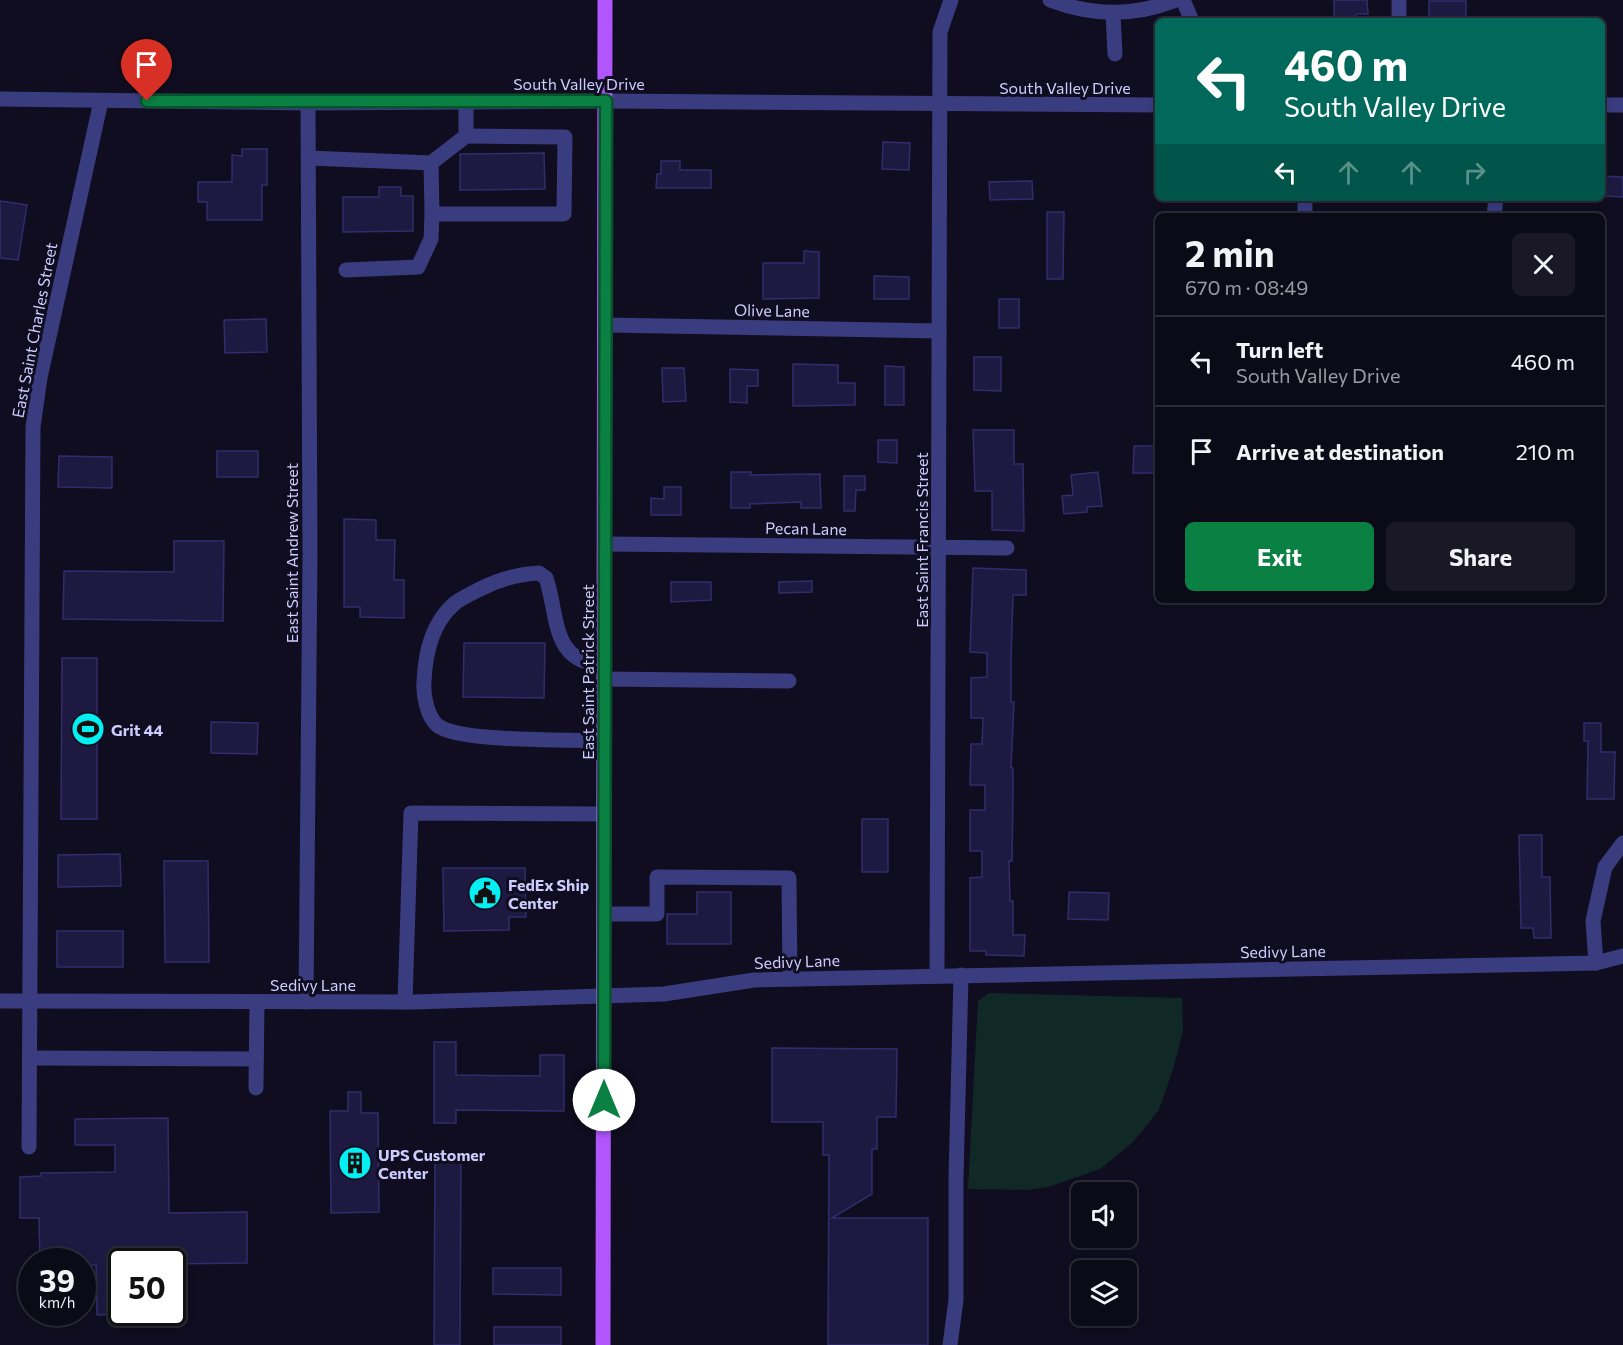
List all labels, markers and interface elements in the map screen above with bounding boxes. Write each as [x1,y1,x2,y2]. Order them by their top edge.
text: 460 m [1284,38,1408,90]
pin [121,39,172,101]
icon: left [1185,42,1263,120]
icon: arrive [130,48,163,81]
street label: South Valley Drive [513,74,645,93]
street label: South Valley Drive [999,78,1131,97]
text: South Valley Drive [1284,90,1506,123]
icon: left [1269,156,1302,189]
icon: ahead [1332,156,1365,189]
icon: ahead [1395,156,1428,189]
icon: right [1458,156,1491,189]
text: 2 min [1185,230,1275,274]
button: close [1512,233,1575,296]
street label: East Saint Charles Street [8,240,60,419]
text: 670 m · 08:49 [1185,275,1308,299]
street label: Olive Lane [734,300,810,320]
text: Turn left [1236,336,1323,363]
icon: left [1185,345,1218,378]
text: 460 m [1511,348,1575,375]
text: South Valley Drive [1236,363,1400,387]
icon: arrive [1185,435,1218,468]
text: Arrive at destination [1236,438,1444,465]
text: 210 m [1516,438,1575,465]
street label: East Saint Francis Street [912,452,931,628]
street label: East Saint Andrew Street [282,462,301,643]
street label: Pecan Lane [765,518,847,538]
button: Exit [1185,522,1374,591]
button: Share [1386,522,1575,591]
street label: East Saint Patrick Street [578,584,597,760]
sports icon: Grit 44 [70,711,106,747]
place label: Grit 44 [111,720,163,739]
public building icon: FedEx Ship Center [467,875,503,911]
place label: FedEx Ship Center [508,875,589,912]
street label: Sedivy Lane [1240,941,1326,961]
street label: Sedivy Lane [754,950,840,972]
street label: Sedivy Lane [270,975,356,994]
position arrow [572,1068,636,1132]
building icon: UPS Customer Center [337,1145,373,1181]
place label: UPS Customer Center [378,1145,486,1182]
map controls [1071,1182,1137,1326]
button: sound [1071,1182,1137,1248]
speed limit sign: 50 [108,1248,186,1326]
button: layers [1071,1260,1137,1326]
text: 39 [39,1261,75,1298]
text: km/h [39,1293,75,1311]

